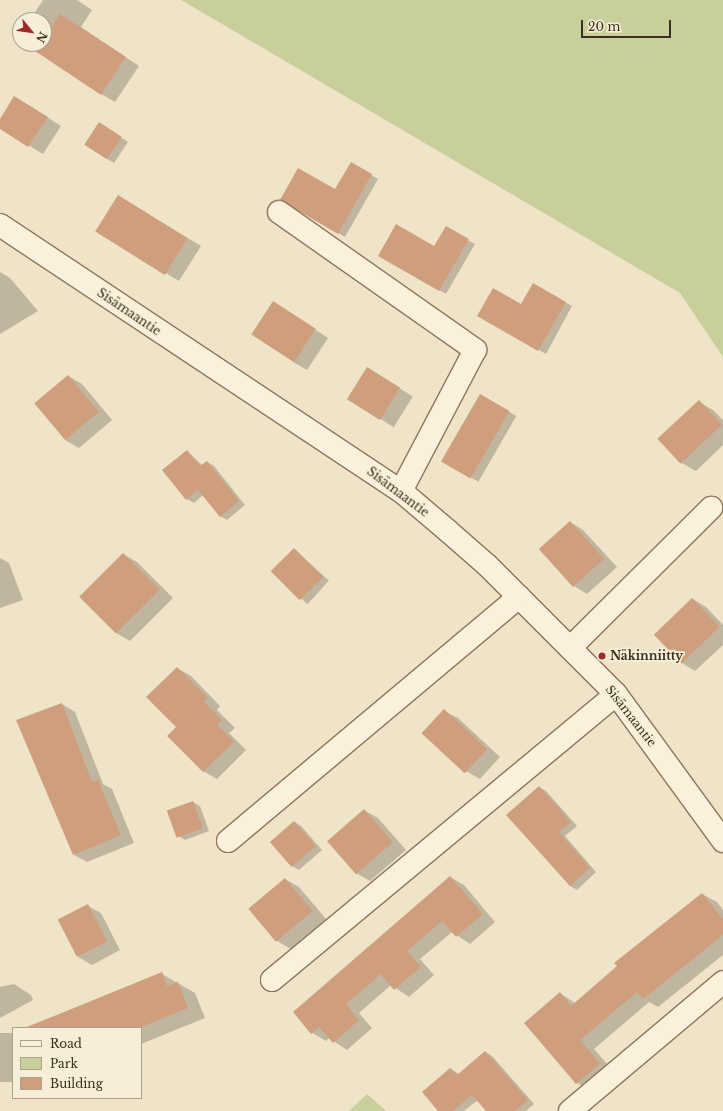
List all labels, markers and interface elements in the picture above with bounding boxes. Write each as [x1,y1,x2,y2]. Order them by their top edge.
north arrow [12,12,52,52]
scale bar [583,12,673,38]
text: 20 m [588,19,620,34]
text: N [33,29,50,45]
street label: Sisämaantie [94,285,164,339]
street label: Sisämaantie [364,464,432,520]
place label: Näkinniitty [610,649,683,663]
marker: Näkinniitty [597,651,607,661]
street label: Sisämaantie [603,682,659,750]
legend [12,1027,142,1099]
text: Road [50,1036,82,1051]
text: Park [50,1056,78,1071]
text: Building [50,1076,103,1091]

